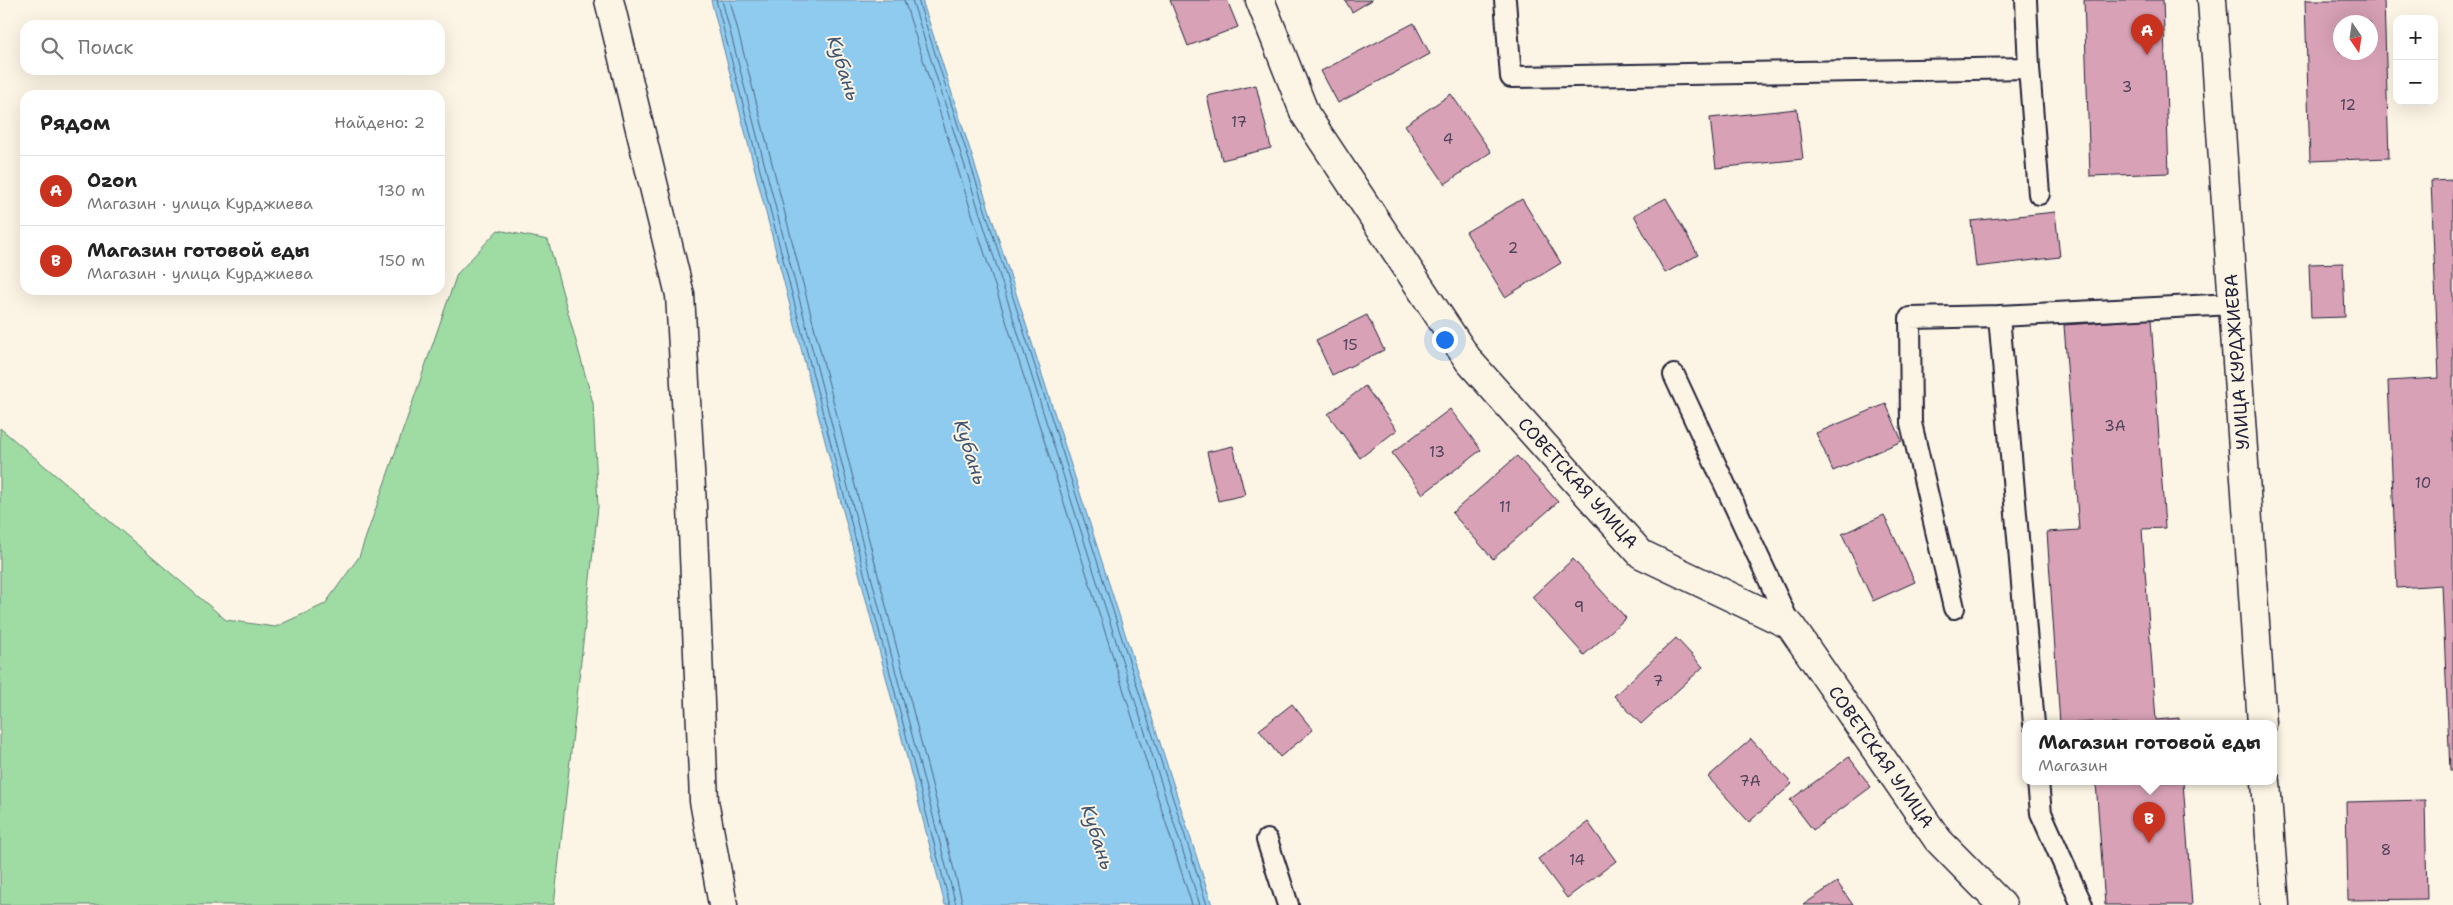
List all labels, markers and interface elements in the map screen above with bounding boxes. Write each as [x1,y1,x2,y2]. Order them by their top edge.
pin: A [2131,14,2163,55]
north arrow [2333,15,2378,60]
map controls [2393,15,2438,105]
button: + [2393,15,2438,60]
search box [20,20,445,75]
water label: Кубань [821,32,866,104]
icon: search [38,34,66,62]
text: Поиск [78,35,133,60]
button: − [2393,60,2438,105]
house number: 3 [2122,77,2132,97]
house number: 12 [2340,95,2356,115]
text: Рядом [40,109,110,137]
text: Найдено: 2 [334,112,425,133]
house number: 17 [1231,112,1247,132]
house number: 4 [1443,129,1453,149]
text: Ozon [87,168,137,193]
text: A [50,180,62,201]
text: 130 m [378,180,425,201]
text: Магазин · улица Курджиева [87,193,313,214]
text: Магазин готовой еды [87,238,310,263]
house number: 2 [1508,238,1518,258]
text: B [51,250,61,271]
text: 150 m [378,250,425,271]
text: Магазин · улица Курджиева [87,263,313,284]
street label: УЛИЦА КУРДЖИЕВА [2219,273,2255,451]
your location [1432,327,1458,353]
house number: 15 [1342,335,1358,355]
street label: СОВЕТСКАЯ УЛИЦА [1513,412,1643,554]
water label: Кубань [948,416,993,488]
house number: 3А [2104,416,2126,436]
house number: 13 [1429,442,1445,462]
house number: 10 [2415,473,2431,493]
house number: 11 [1499,497,1511,517]
house number: 9 [1574,597,1584,617]
house number: 7 [1653,671,1663,691]
street label: СОВЕТСКАЯ УЛИЦА [1823,681,1939,833]
popup [2022,720,2277,785]
text: Магазин готовой еды [2038,730,2261,755]
text: Магазин [2038,755,2108,776]
house number: 7А [1739,771,1761,791]
water label: Кубань [1075,801,1120,873]
pin: B [2133,802,2165,843]
house number: 8 [2381,840,2391,860]
house number: 14 [1569,850,1585,870]

